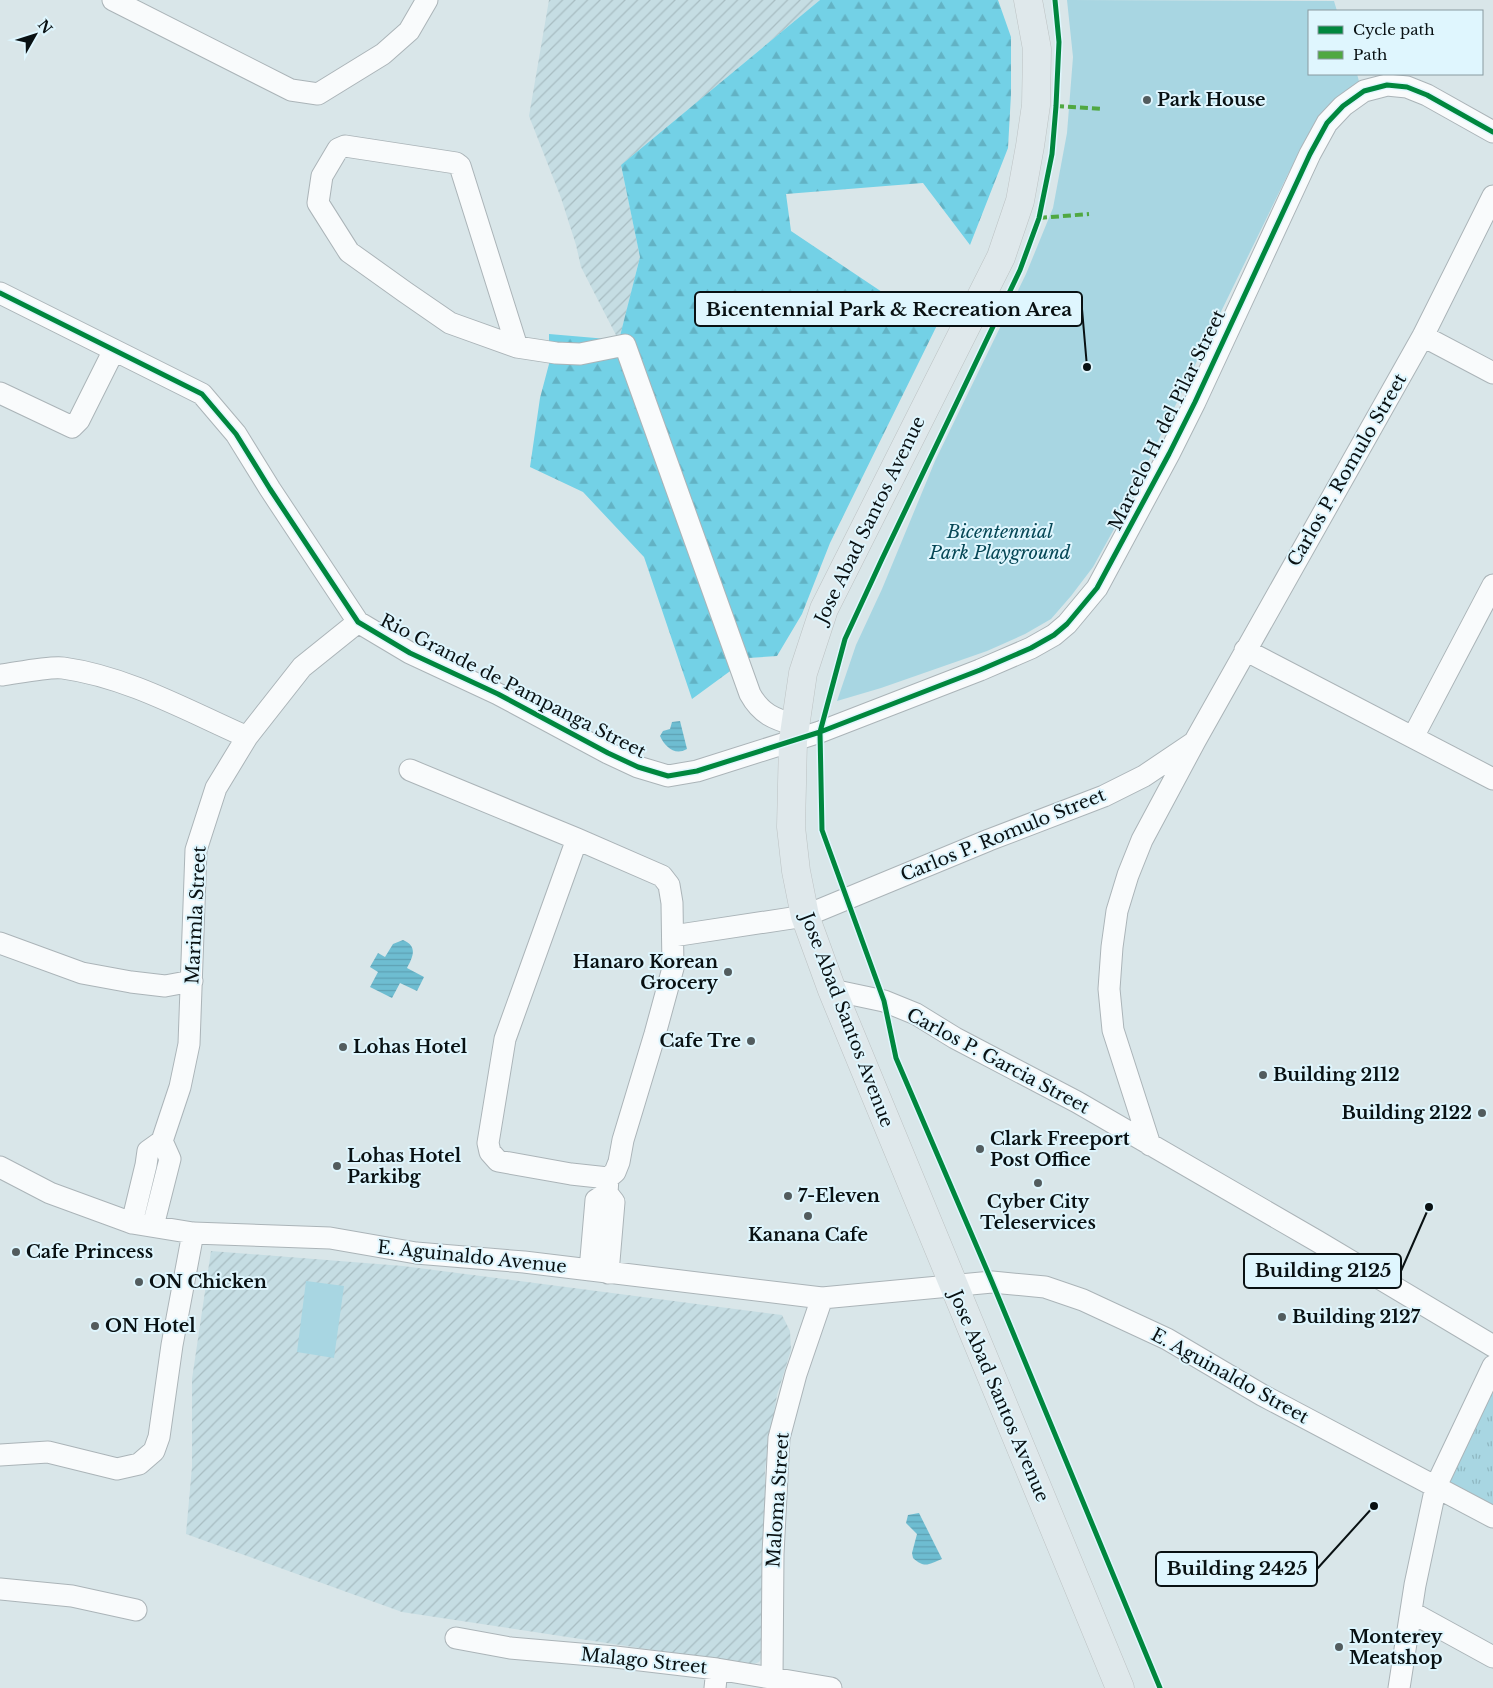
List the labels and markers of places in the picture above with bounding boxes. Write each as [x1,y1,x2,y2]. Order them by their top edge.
place label: Park House [1157,89,1266,111]
marker: Park House [1141,94,1153,106]
callout: Bicentennial Park & Recreation Area [695,292,1082,326]
place label: Hanaro Korean Grocery [573,951,718,994]
marker: Hanaro Korean Grocery [722,966,734,978]
place label: Cafe Tre [660,1030,741,1052]
marker: Cafe Tre [745,1035,757,1047]
place label: Lohas Hotel [353,1036,468,1058]
marker: Lohas Hotel [337,1041,349,1053]
place label: Building 2112 [1273,1064,1400,1086]
marker: Building 2112 [1257,1069,1269,1081]
place label: Building 2122 [1341,1102,1472,1124]
marker: Building 2122 [1476,1107,1488,1119]
place label: Clark Freeport Post Office [990,1128,1130,1171]
marker: Clark Freeport Post Office [974,1143,986,1155]
place label: Lohas Hotel Parkibg [347,1145,462,1188]
marker: Lohas Hotel Parkibg [331,1160,343,1172]
marker: Cyber City Teleservices [1032,1177,1044,1189]
place label: 7-Eleven [798,1185,880,1207]
marker: 7-Eleven [782,1190,794,1202]
place label: Cyber City Teleservices [980,1191,1096,1234]
marker: Kanana Cafe [802,1210,814,1222]
place label: Kanana Cafe [748,1224,868,1246]
place label: Cafe Princess [26,1241,153,1263]
marker: Cafe Princess [10,1246,22,1258]
callout: Building 2125 [1244,1254,1401,1288]
place label: ON Chicken [149,1271,267,1293]
marker: ON Chicken [133,1276,145,1288]
place label: Building 2127 [1292,1306,1421,1328]
marker: Building 2127 [1276,1311,1288,1323]
place label: ON Hotel [105,1315,196,1337]
marker: ON Hotel [89,1320,101,1332]
callout: Building 2425 [1156,1552,1317,1586]
place label: Monterey Meatshop [1349,1626,1443,1669]
marker: Monterey Meatshop [1333,1641,1345,1653]

